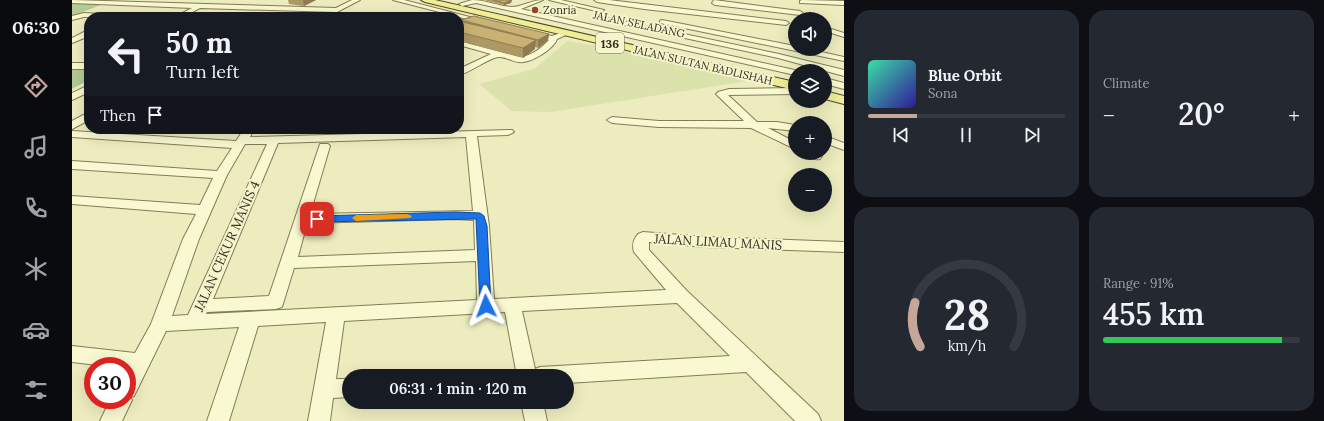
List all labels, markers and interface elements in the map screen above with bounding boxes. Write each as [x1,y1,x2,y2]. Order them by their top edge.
place label: Zonria [543,3,577,17]
marker: Zonria [530,5,540,15]
street label: JALAN SELADANG [591,7,687,41]
map controls [788,12,832,212]
button: sound [788,12,832,56]
text: 06:30 [12,16,60,39]
text: 50 m [166,25,232,61]
icon: left [100,28,152,80]
road number: 136 [596,33,624,53]
street label: JALAN SULTAN BADLISHAH [631,42,774,88]
text: Turn left [166,60,239,83]
button: layers [788,64,832,108]
text: Blue Orbit [928,66,1002,85]
icon: directions [22,72,50,100]
text: Climate [1103,75,1150,92]
text: Sona [928,85,958,102]
text: 20° [1178,95,1225,133]
text: − [1103,101,1115,129]
text: + [1288,101,1300,129]
icon: arrive [144,104,166,126]
text: Then [100,106,136,125]
button: + [788,116,832,160]
icon: previous [890,124,912,146]
icon: pause [955,124,977,146]
icon: next [1021,124,1043,146]
icon: music [22,133,50,161]
button: − [788,168,832,212]
street label: JALAN CEKUR MANIS 4 [190,178,264,315]
icon: phone [22,194,50,222]
pin [300,202,334,236]
icon: arrive [306,208,328,230]
street label: JALAN LIMAU MANIS [652,230,783,254]
icon: climate [22,255,50,283]
text: Range · 91% [1103,275,1174,292]
position arrow [465,285,507,327]
text: 28 [944,288,989,341]
text: 455 km [1103,295,1204,333]
icon: car [22,316,50,344]
text: km/h [947,336,986,355]
speed limit sign: 30 [84,357,136,409]
icon: filters [22,376,50,404]
text: 06:31 · 1 min · 120 m [389,379,527,398]

